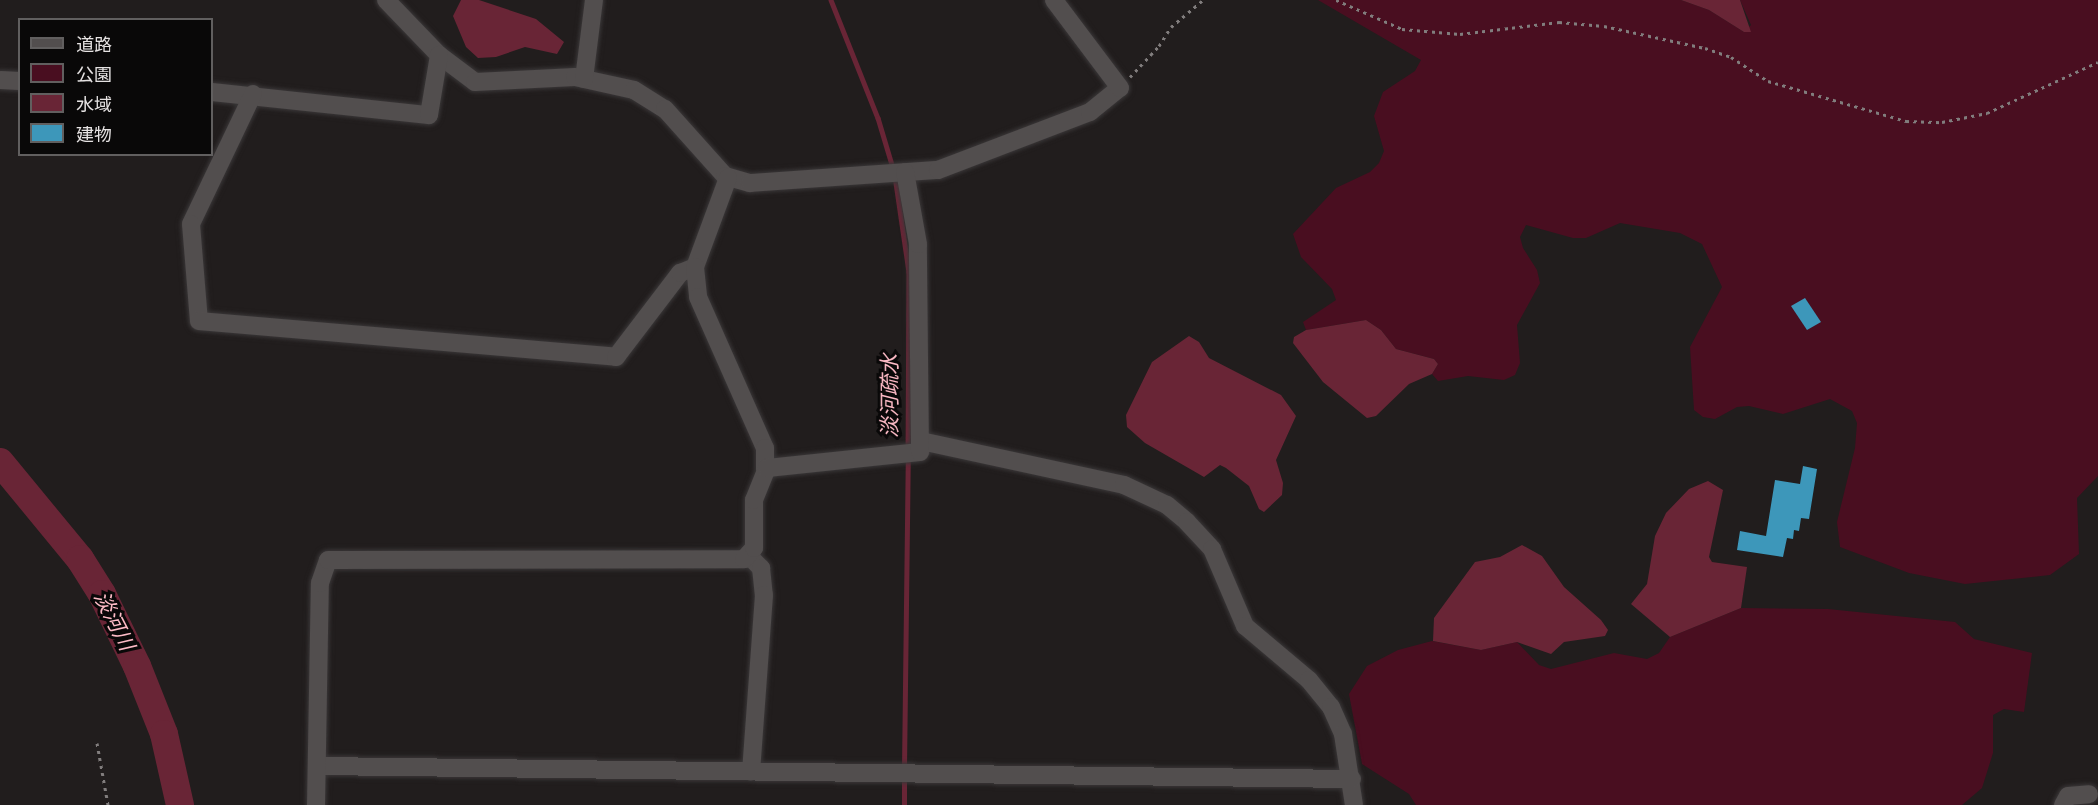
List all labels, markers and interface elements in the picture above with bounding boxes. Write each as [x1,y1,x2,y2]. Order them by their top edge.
legend [18,18,213,156]
text: 道路 [76,33,112,56]
text: 公園 [76,63,112,86]
text: 水域 [76,93,112,116]
text: 建物 [76,123,112,146]
water label: 淡河疏水 [877,354,903,438]
water label: 淡河川 [88,587,140,655]

